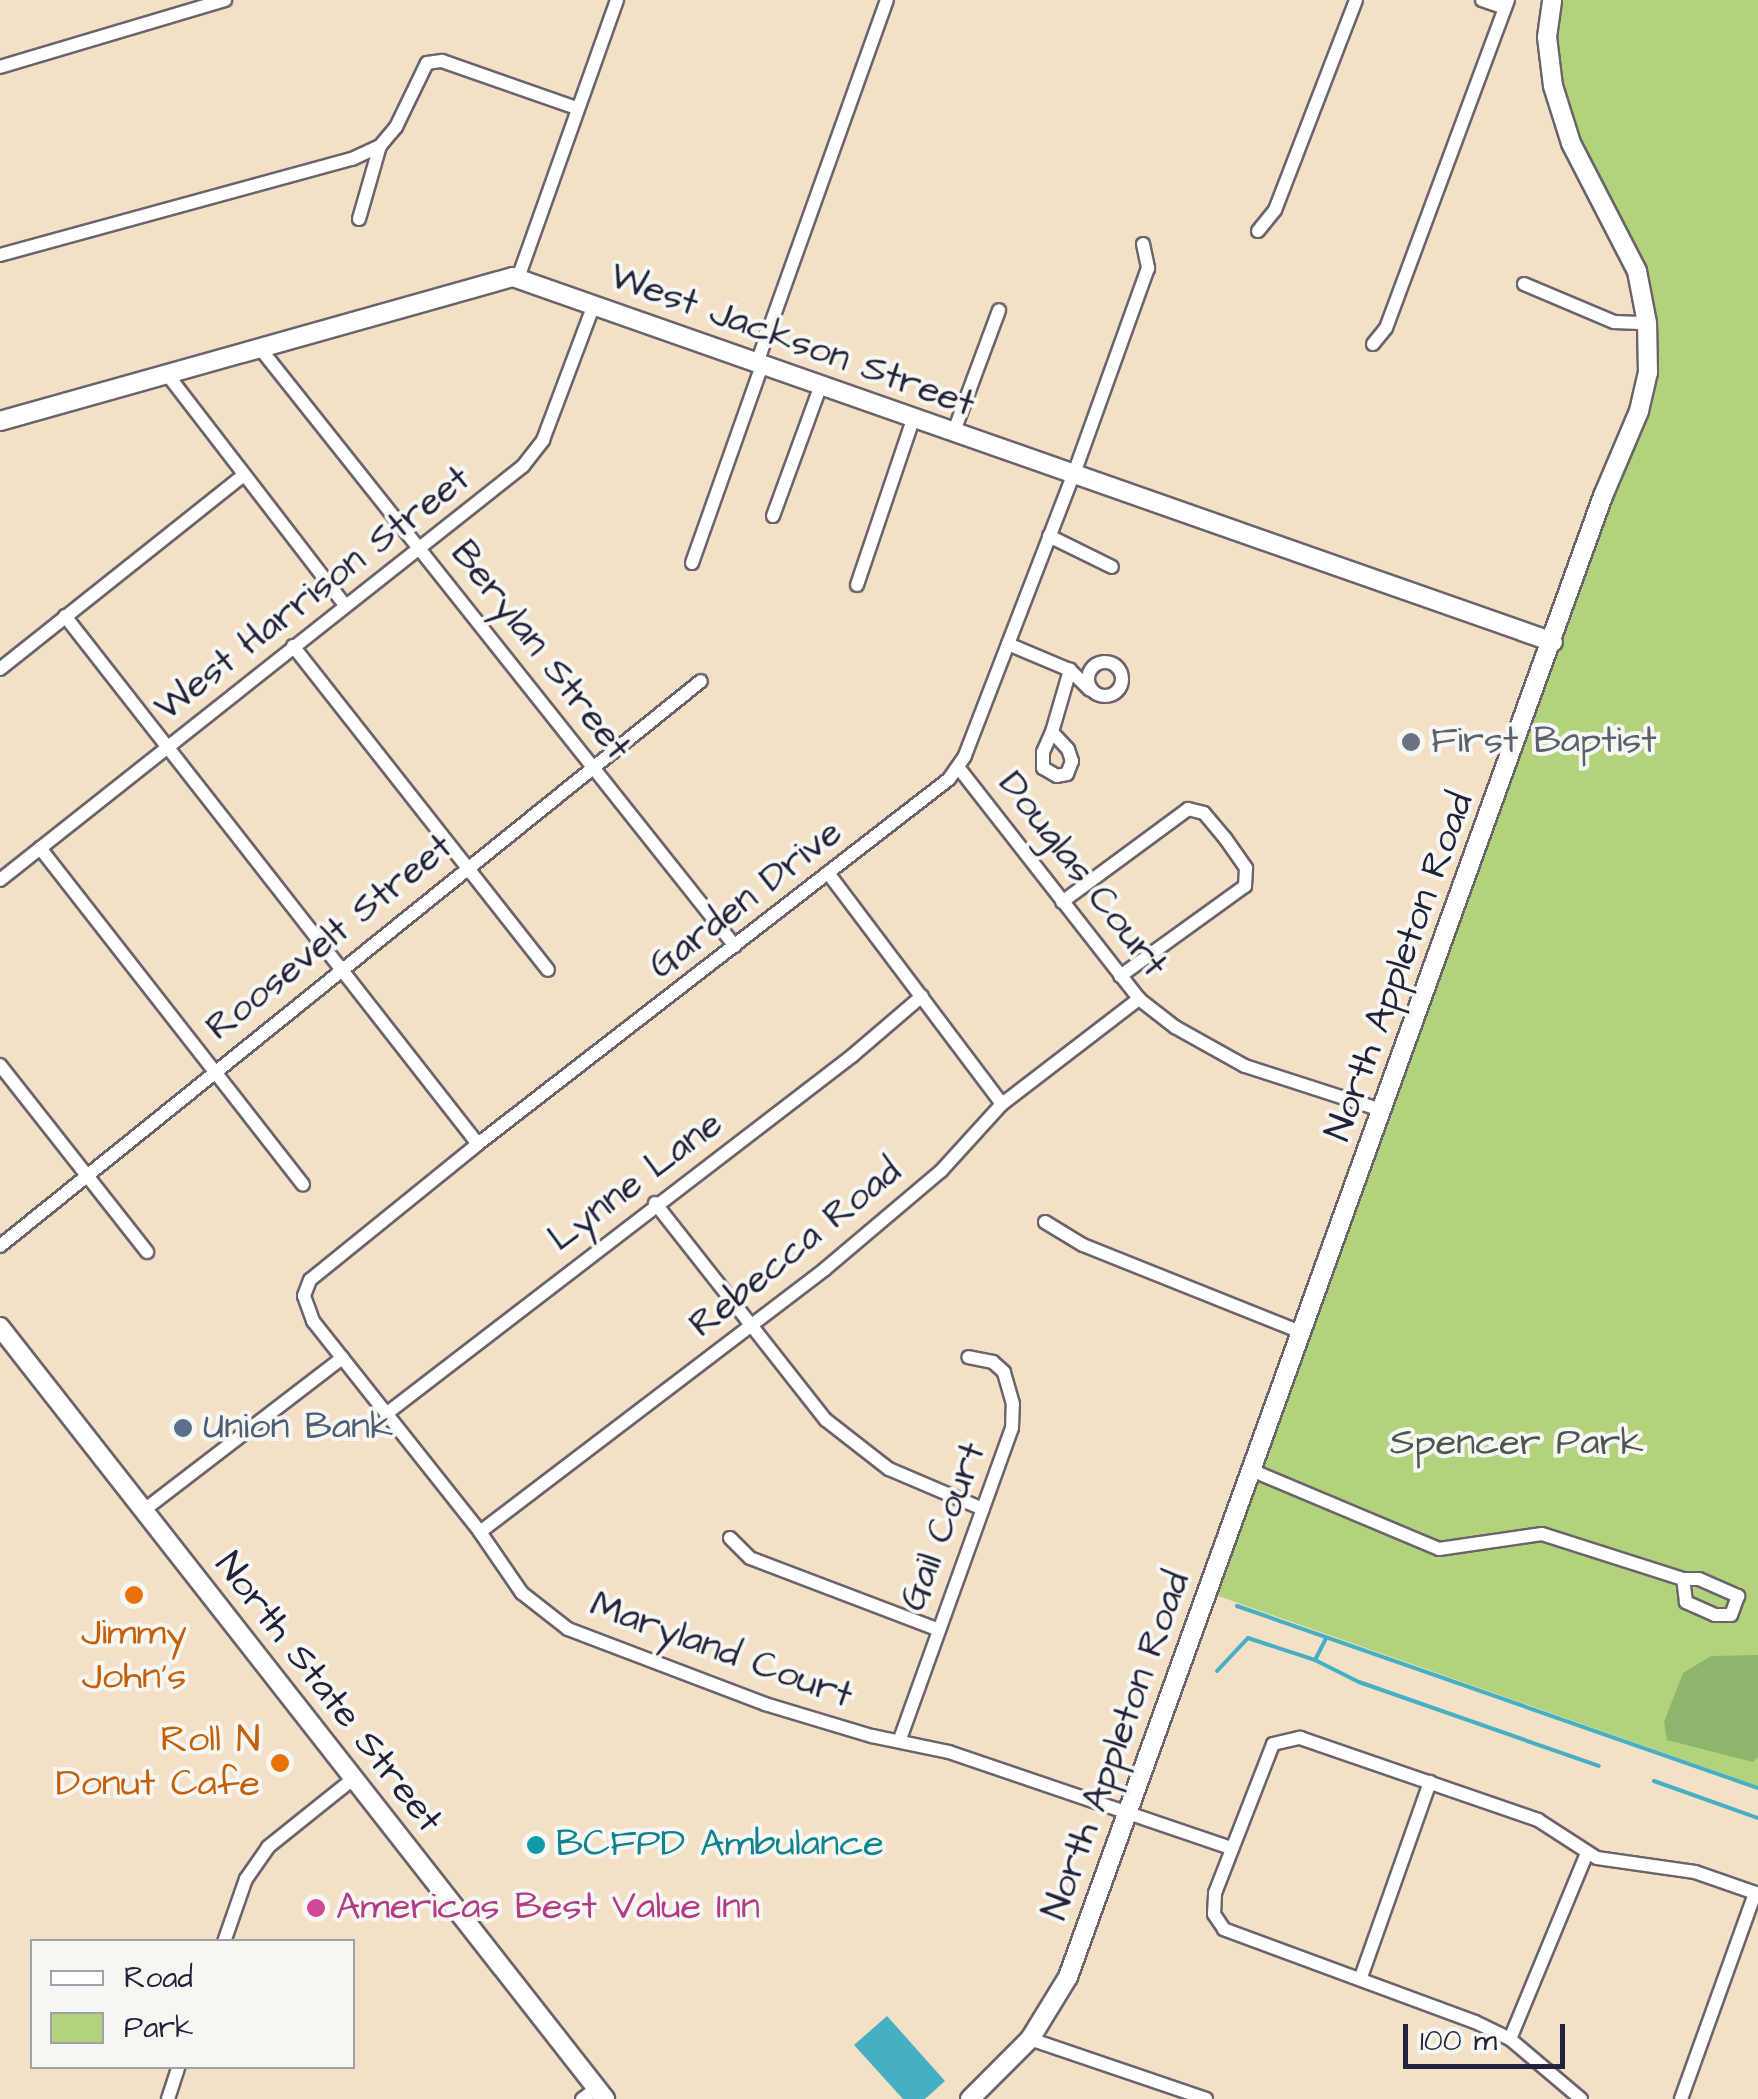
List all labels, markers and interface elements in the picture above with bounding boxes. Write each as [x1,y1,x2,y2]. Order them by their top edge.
street label: West Jackson Street [603,254,981,428]
street label: West Harrison Street [146,457,480,731]
street label: Berylan Street [440,532,640,770]
place label: First Baptist [1431,719,1657,765]
marker: First Baptist [1400,731,1422,753]
street label: Douglas Court [988,763,1176,987]
street label: North Appleton Road [1316,787,1484,1147]
street label: Garden Drive [640,810,852,990]
street label: Roosevelt Street [198,825,462,1051]
street label: Lynne Lane [540,1102,732,1262]
street label: Rebecca Road [681,1150,911,1348]
place label: Union Bank [203,1405,393,1451]
marker: Union Bank [172,1417,194,1439]
park label: Spencer Park [1390,1421,1644,1467]
street label: Gail Court [891,1436,997,1618]
street label: North State Street [204,1544,452,1842]
street label: North Appleton Road [1033,1566,1201,1926]
street label: Maryland Court [584,1582,858,1720]
marker: Jimmy John's [123,1584,145,1606]
place label: Jimmy John's [81,1611,187,1700]
place label: Roll N Donut Cafe [56,1718,260,1808]
marker: Roll N Donut Cafe [269,1752,291,1774]
place label: BCFPD Ambulance [556,1822,884,1868]
marker: BCFPD Ambulance [525,1834,547,1856]
place label: Americas Best Value Inn [336,1885,760,1931]
marker: Americas Best Value Inn [305,1897,327,1919]
legend [30,1939,355,2069]
text: Road [124,1957,193,1999]
scale bar [1408,2004,1570,2066]
text: Park [124,2007,193,2049]
text: 100 m [1420,2020,1497,2062]

